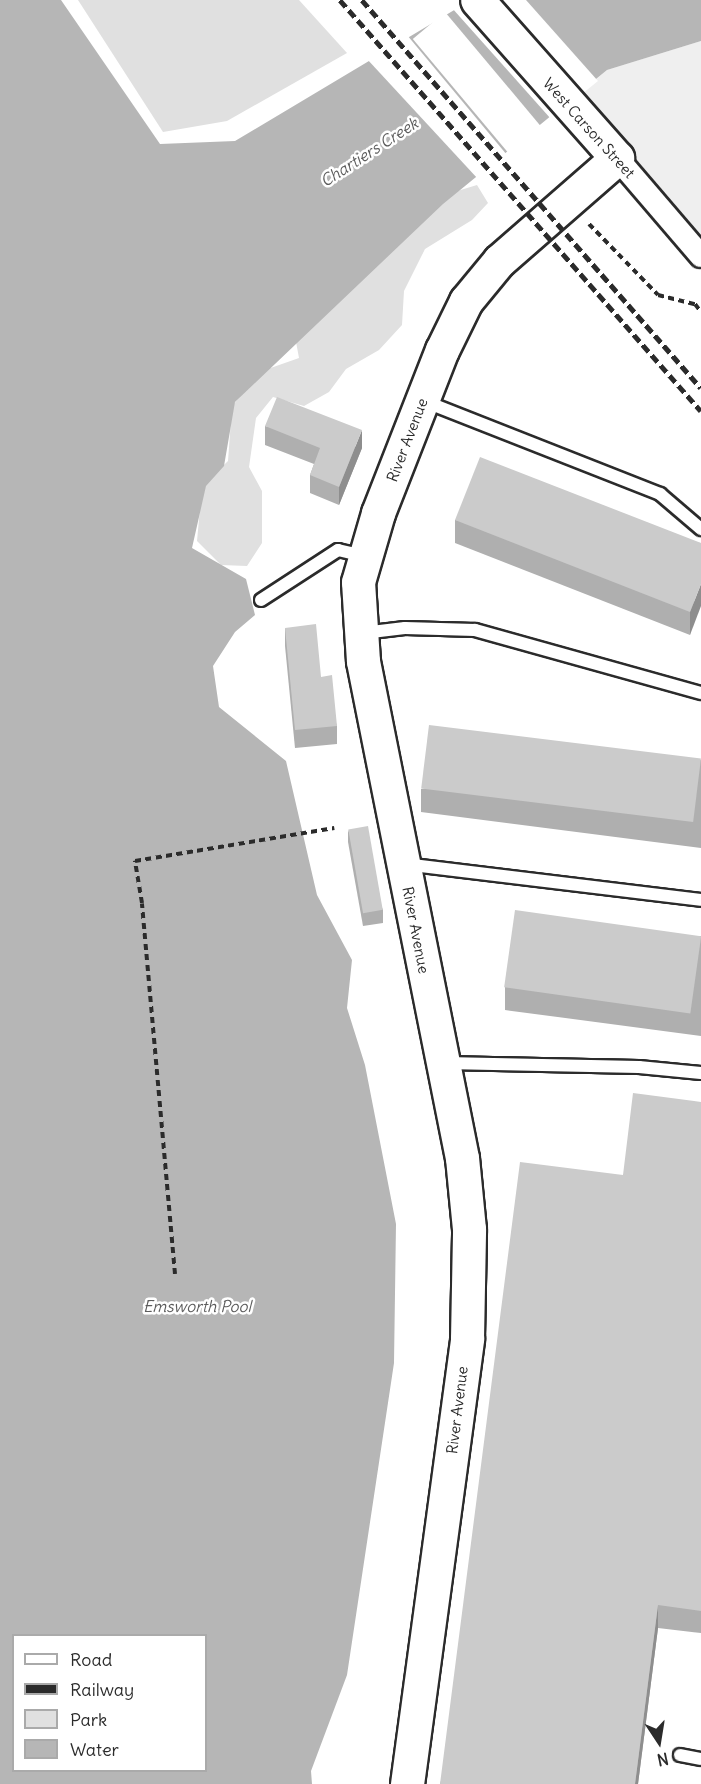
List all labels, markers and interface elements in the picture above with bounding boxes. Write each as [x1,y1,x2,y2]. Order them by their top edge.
street label: West Carson Street [539,74,639,182]
water label: Chartiers Creek [317,113,421,191]
street label: River Avenue [383,396,431,484]
street label: River Avenue [399,885,433,975]
water label: Emsworth Pool [143,1296,251,1316]
street label: River Avenue [443,1365,471,1455]
legend [12,1634,207,1772]
text: Road [70,1648,112,1671]
text: Railway [70,1678,134,1701]
text: Park [70,1708,107,1731]
north arrow [629,1712,689,1772]
text: Water [70,1738,119,1761]
text: N [655,1749,670,1771]

